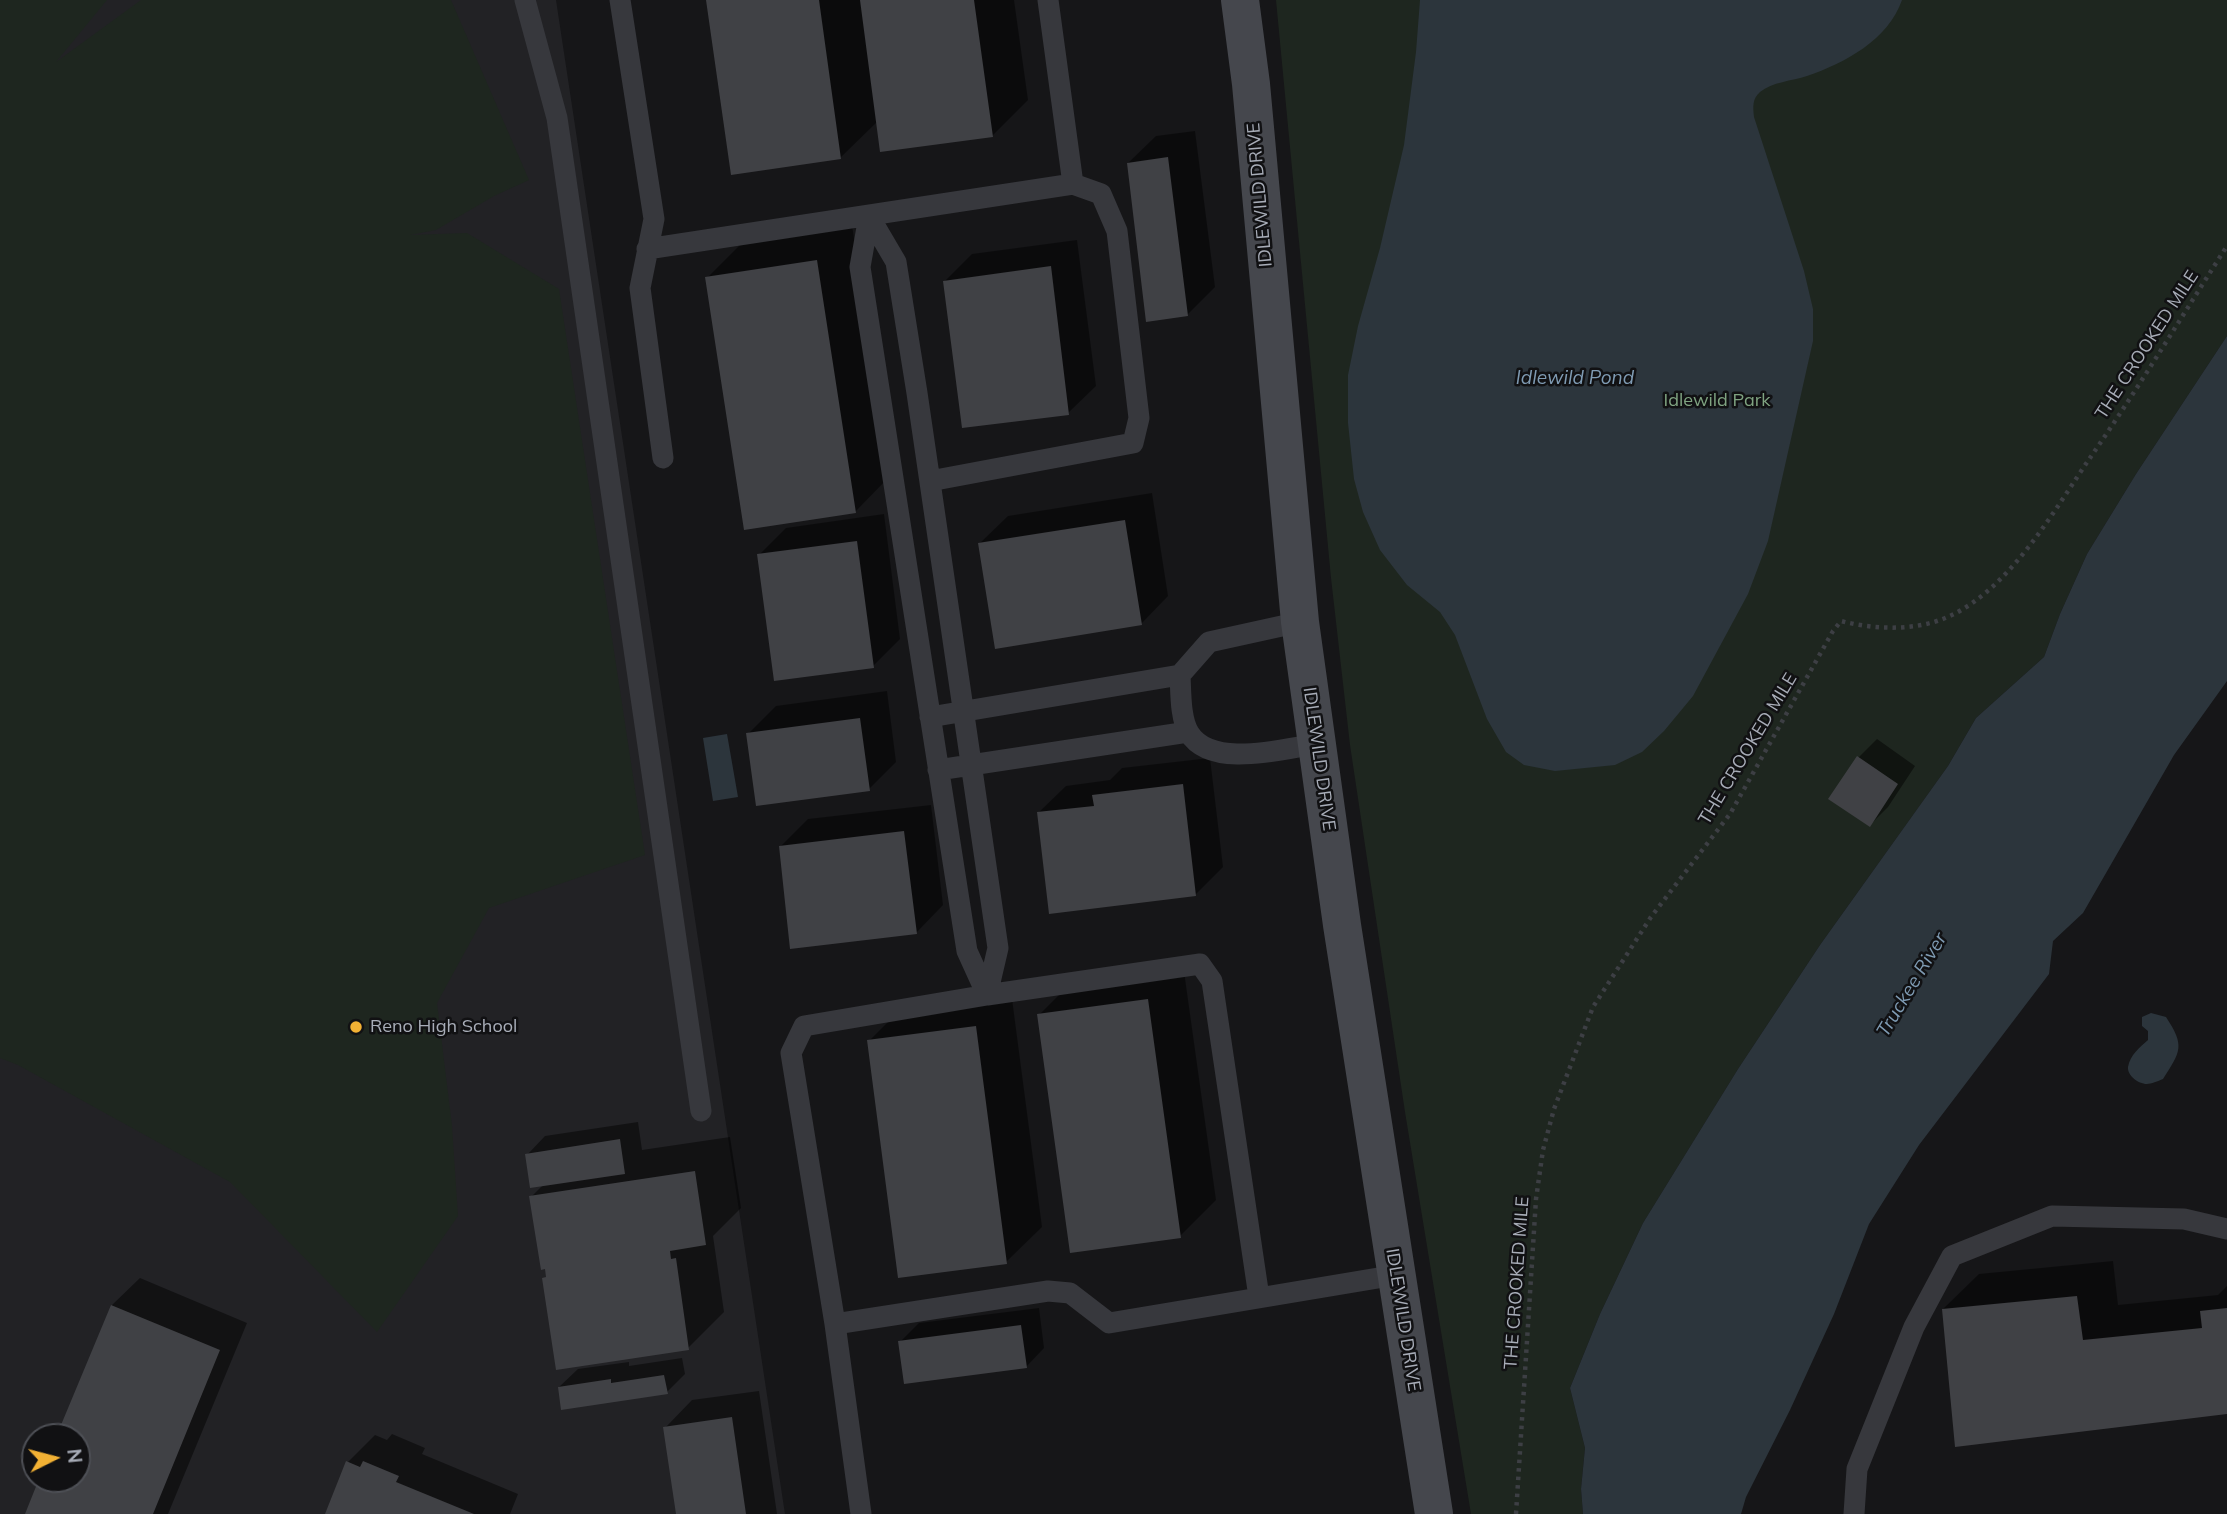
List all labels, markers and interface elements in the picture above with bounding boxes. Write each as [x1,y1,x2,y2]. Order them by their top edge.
street label: IDLEWILD DRIVE [1243,122,1277,268]
street label: THE CROOKED MILE [2091,267,2203,423]
water label: Idlewild Pond [1516,367,1634,389]
park label: Idlewild Park [1663,390,1771,412]
street label: THE CROOKED MILE [1694,669,1802,829]
street label: IDLEWILD DRIVE [1298,686,1340,832]
water label: Truckee River [1872,929,1952,1041]
place label: Reno High School [370,1016,517,1038]
marker: Reno High School [348,1019,364,1035]
street label: THE CROOKED MILE [1500,1196,1534,1370]
street label: IDLEWILD DRIVE [1381,1247,1425,1393]
north arrow [21,1423,91,1493]
text: N [62,1448,88,1464]

